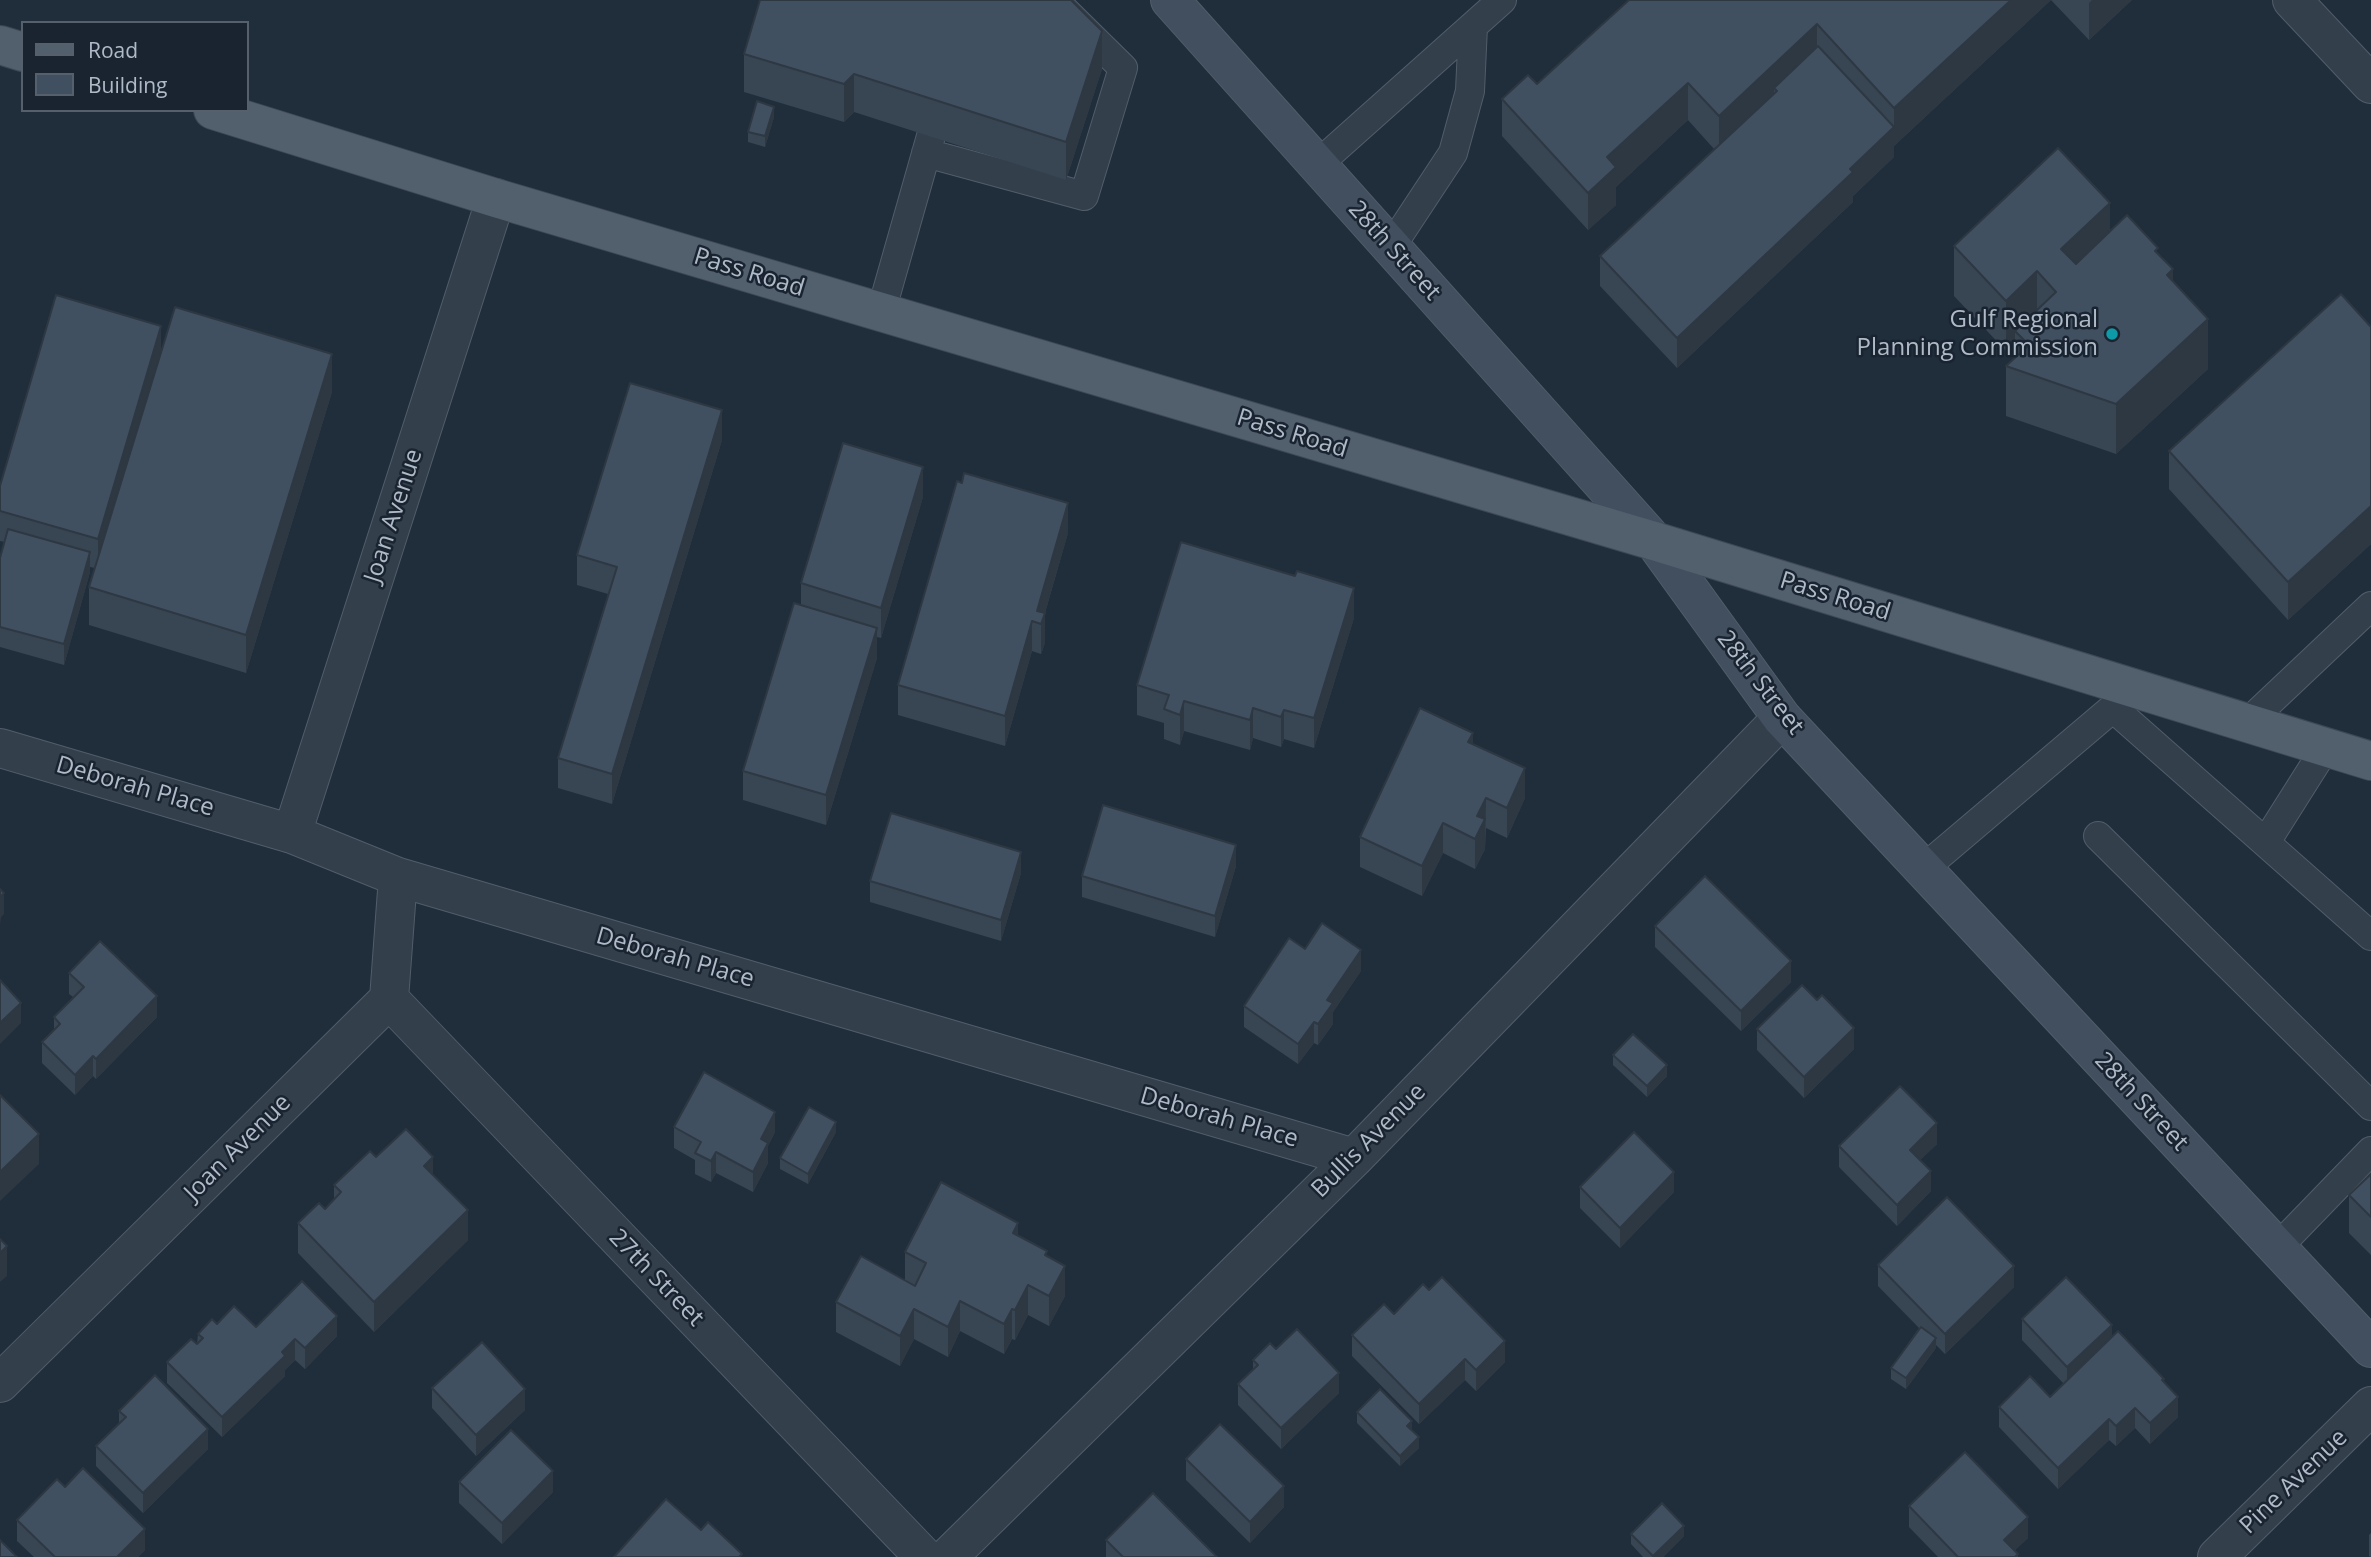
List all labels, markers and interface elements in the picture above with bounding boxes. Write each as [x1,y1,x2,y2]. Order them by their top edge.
legend [21,21,248,112]
text: Road [88,36,138,64]
text: Building [88,71,167,99]
street label: 28th Street [1342,195,1446,307]
street label: Pass Road [690,243,808,303]
place label: Gulf Regional Planning Commission [1857,306,2098,362]
marker: Gulf Regional Planning Commission [2104,326,2120,342]
street label: Pass Road [1233,404,1351,464]
street label: Joan Avenue [359,446,429,586]
street label: Pass Road [1776,567,1894,627]
street label: 28th Street [1710,625,1810,741]
street label: Deborah Place [53,751,217,823]
street label: Deborah Place [593,922,757,994]
street label: 28th Street [2088,1047,2194,1157]
street label: Bullis Avenue [1306,1078,1432,1204]
street label: Deborah Place [1137,1082,1301,1154]
street label: Joan Avenue [179,1089,297,1207]
street label: 27th Street [603,1223,709,1333]
street label: Pine Avenue [2234,1424,2354,1540]

